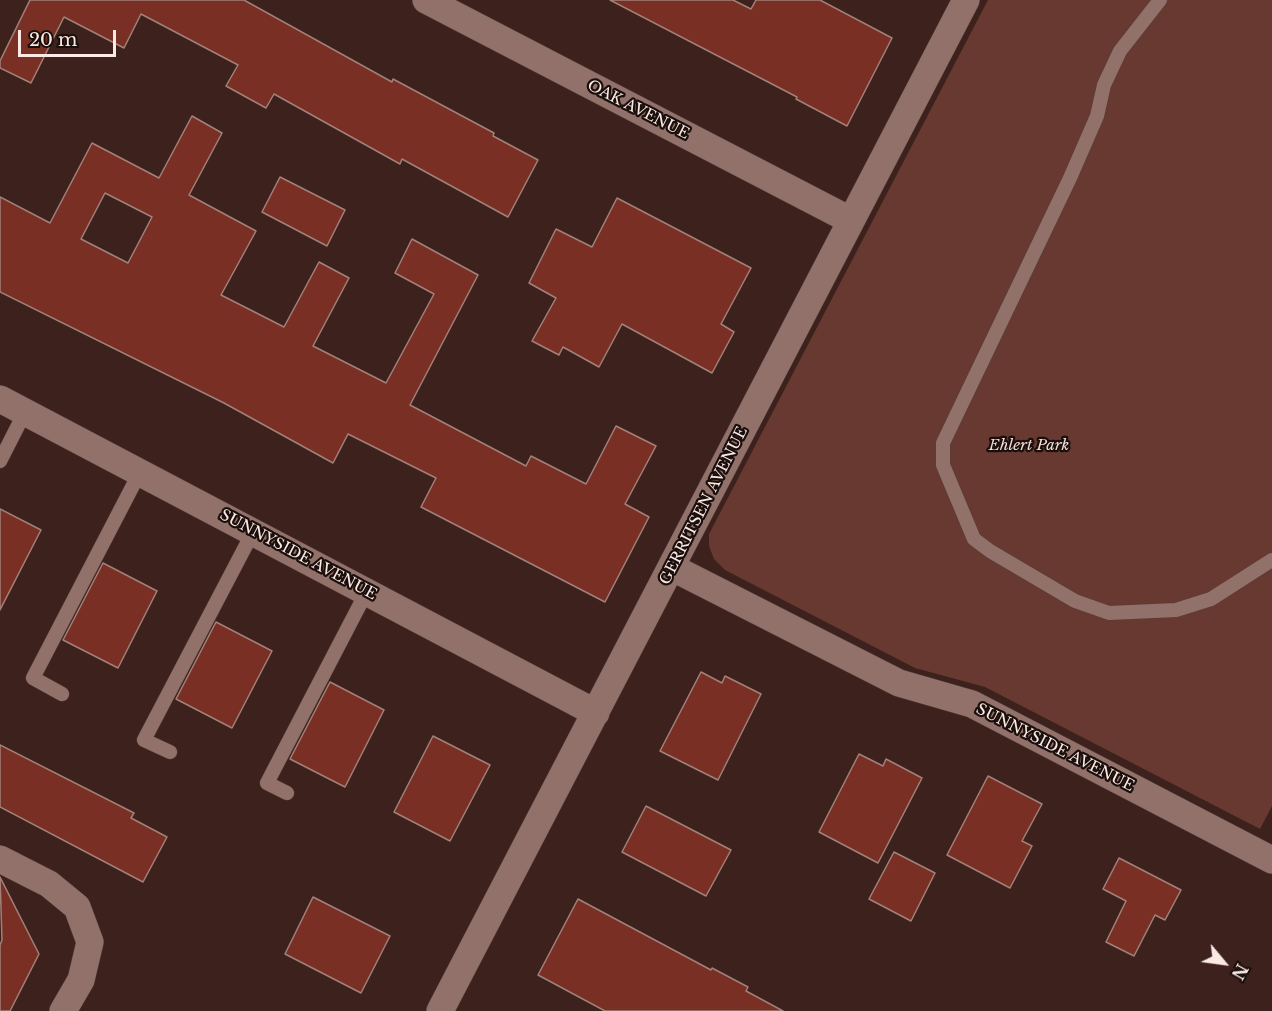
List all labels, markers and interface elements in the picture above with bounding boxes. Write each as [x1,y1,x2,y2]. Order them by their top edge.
scale bar [21,18,118,56]
text: 20 m [29,29,77,51]
street label: OAK AVENUE [584,77,692,143]
street label: GERRITSEN AVENUE [656,424,752,588]
park label: Ehlert Park [989,437,1069,455]
street label: SUNNYSIDE AVENUE [216,506,380,604]
street label: SUNNYSIDE AVENUE [973,700,1137,796]
north arrow [1194,933,1254,993]
text: N [1227,960,1252,983]

